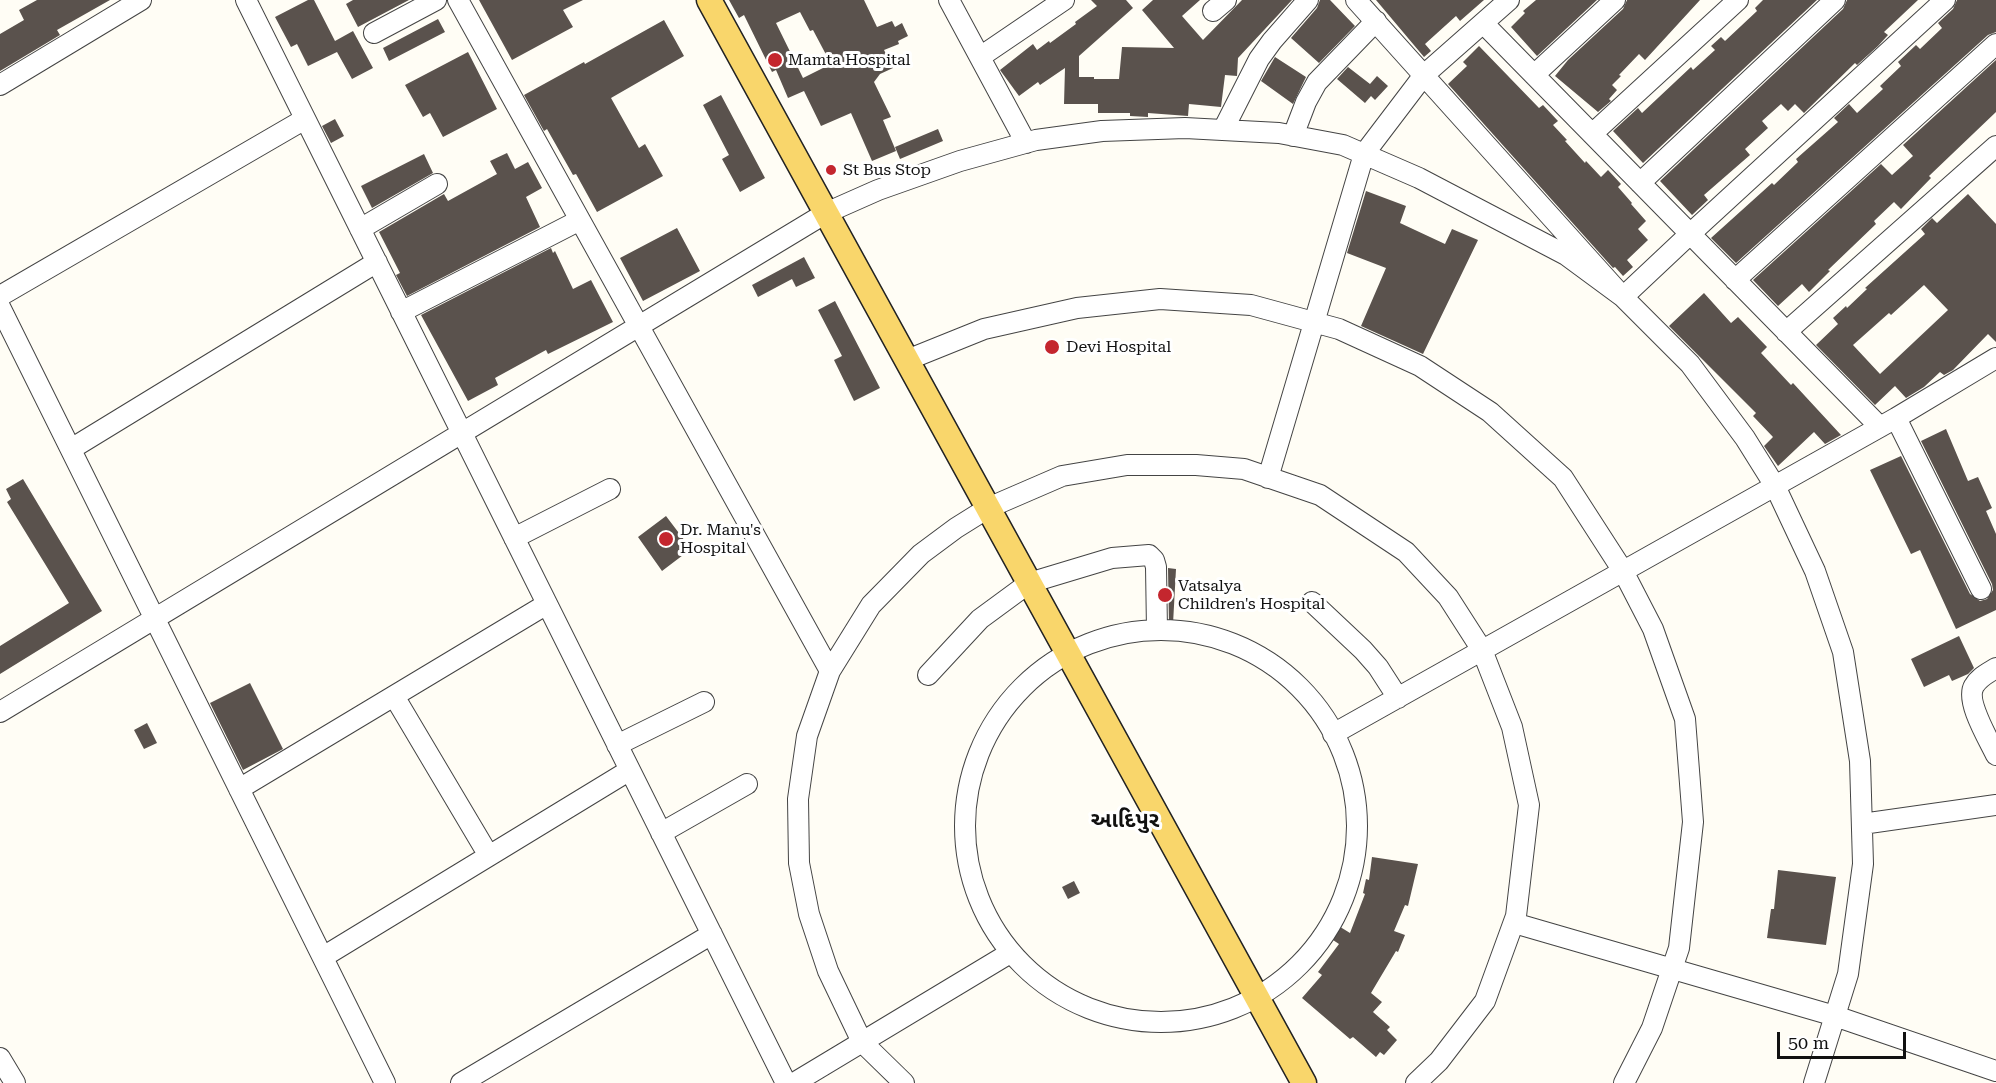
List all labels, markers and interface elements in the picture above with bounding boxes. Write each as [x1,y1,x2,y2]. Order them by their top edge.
place label: Mamta Hospital [788,50,911,70]
marker: Mamta Hospital [766,51,784,69]
place label: St Bus Stop [843,160,931,180]
marker: St Bus Stop [824,163,838,177]
place label: Devi Hospital [1066,337,1171,357]
marker: Devi Hospital [1043,338,1061,356]
place label: Dr. Manu's Hospital [680,520,761,558]
marker: Dr. Manu's Hospital [657,530,675,548]
place label: Vatsalya Children's Hospital [1178,576,1325,614]
marker: Vatsalya Children's Hospital [1156,586,1174,604]
district label: આદિપુર [1091,808,1159,834]
scale bar [1780,1020,1909,1058]
text: 50 m [1788,1032,1829,1053]

